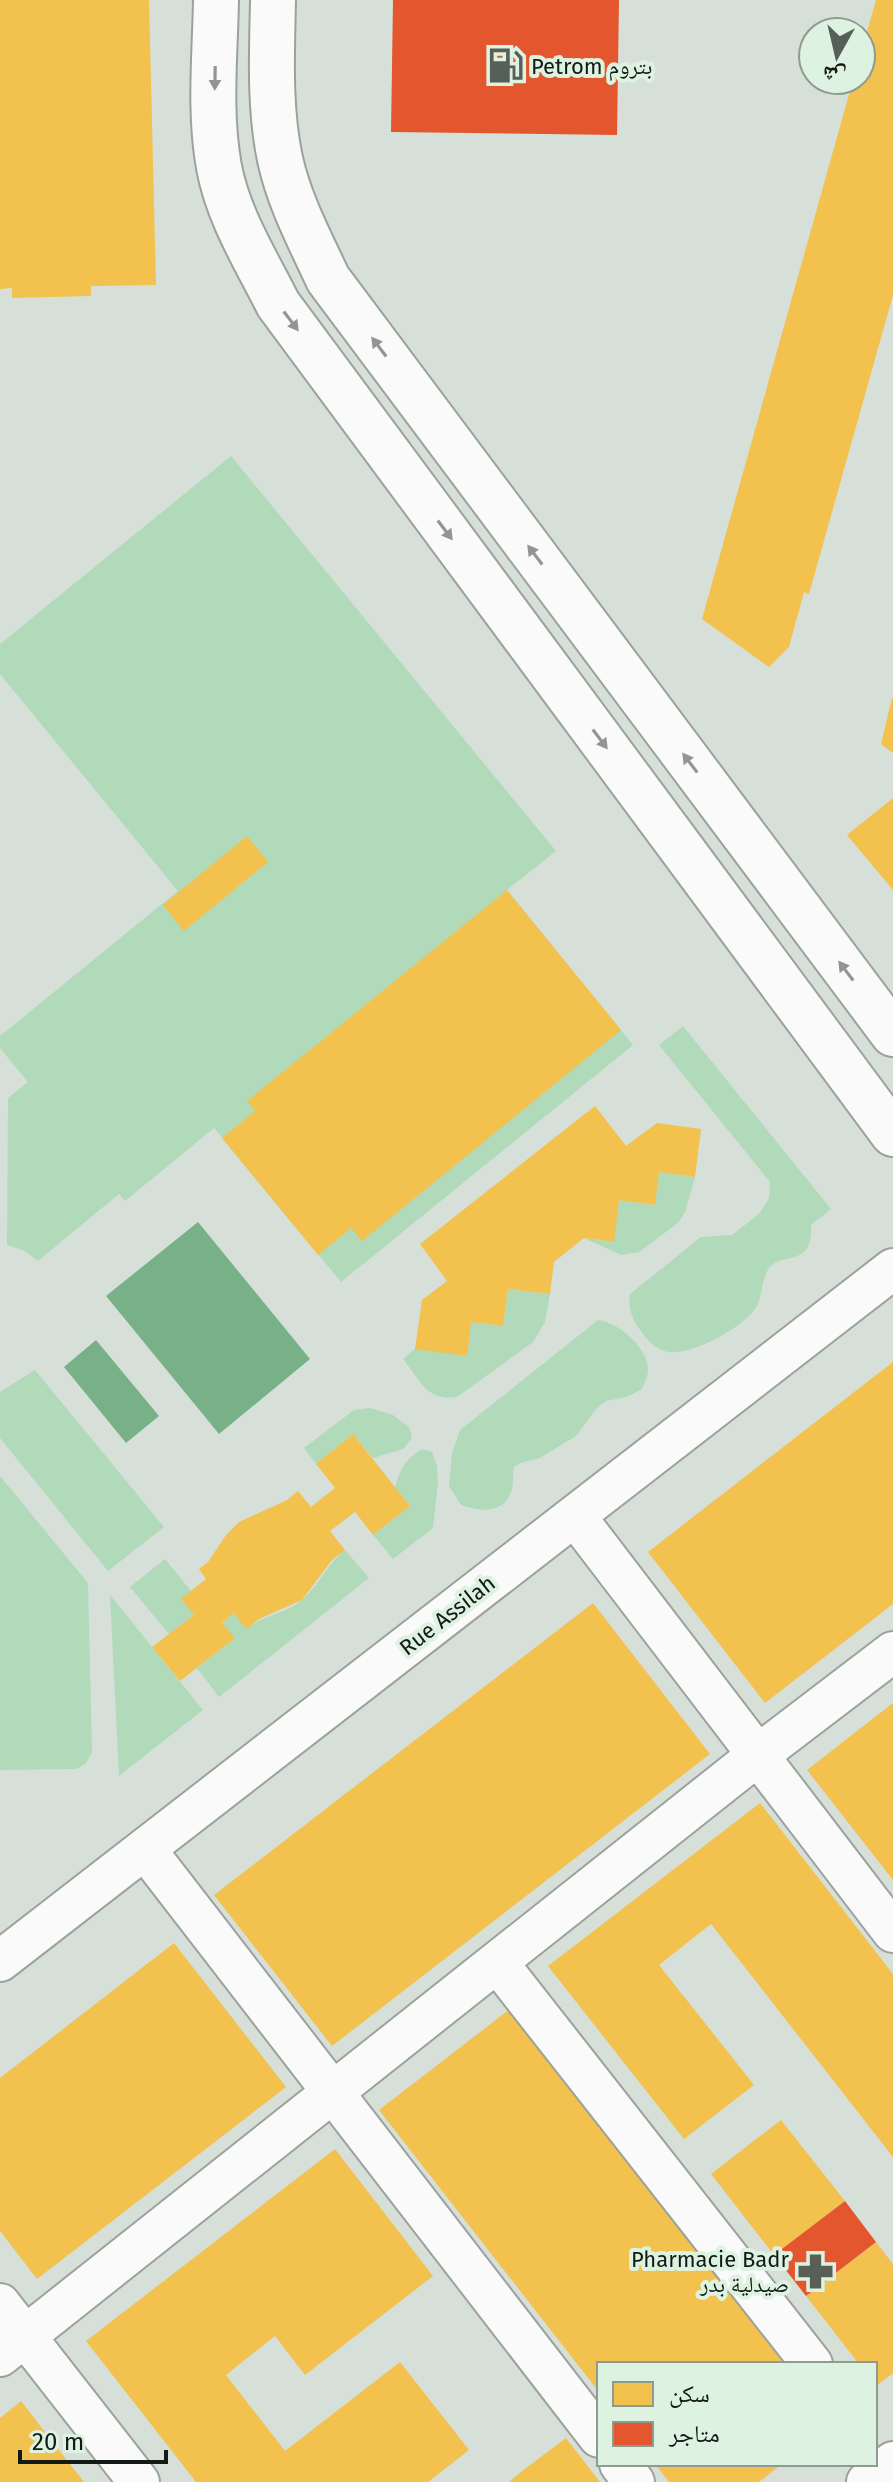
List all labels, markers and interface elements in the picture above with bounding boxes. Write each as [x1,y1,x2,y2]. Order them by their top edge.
north arrow [797,16,877,96]
fuel station icon: Petrom بتروم [486,47,524,85]
place label: Petrom بتروم [531,53,652,81]
text: ش [821,60,848,90]
one-way arrow [208,66,221,91]
one-way arrow [282,311,298,331]
one-way arrow [371,336,387,358]
one-way arrow [437,520,453,540]
one-way arrow [527,545,543,565]
one-way arrow [592,728,607,749]
one-way arrow [683,753,699,773]
one-way arrow [839,961,855,982]
street label: Rue Assilah [394,1570,501,1661]
place label: Pharmacie Badr صيدلية بدر [631,2246,789,2298]
pharmacy icon: Pharmacie Badr صيدلية بدر [796,2253,834,2291]
legend [597,2362,877,2466]
text: سكن [669,2380,710,2408]
scale bar [20,2414,166,2464]
text: متاجر [668,2420,720,2448]
text: 20 m [32,2428,84,2456]

